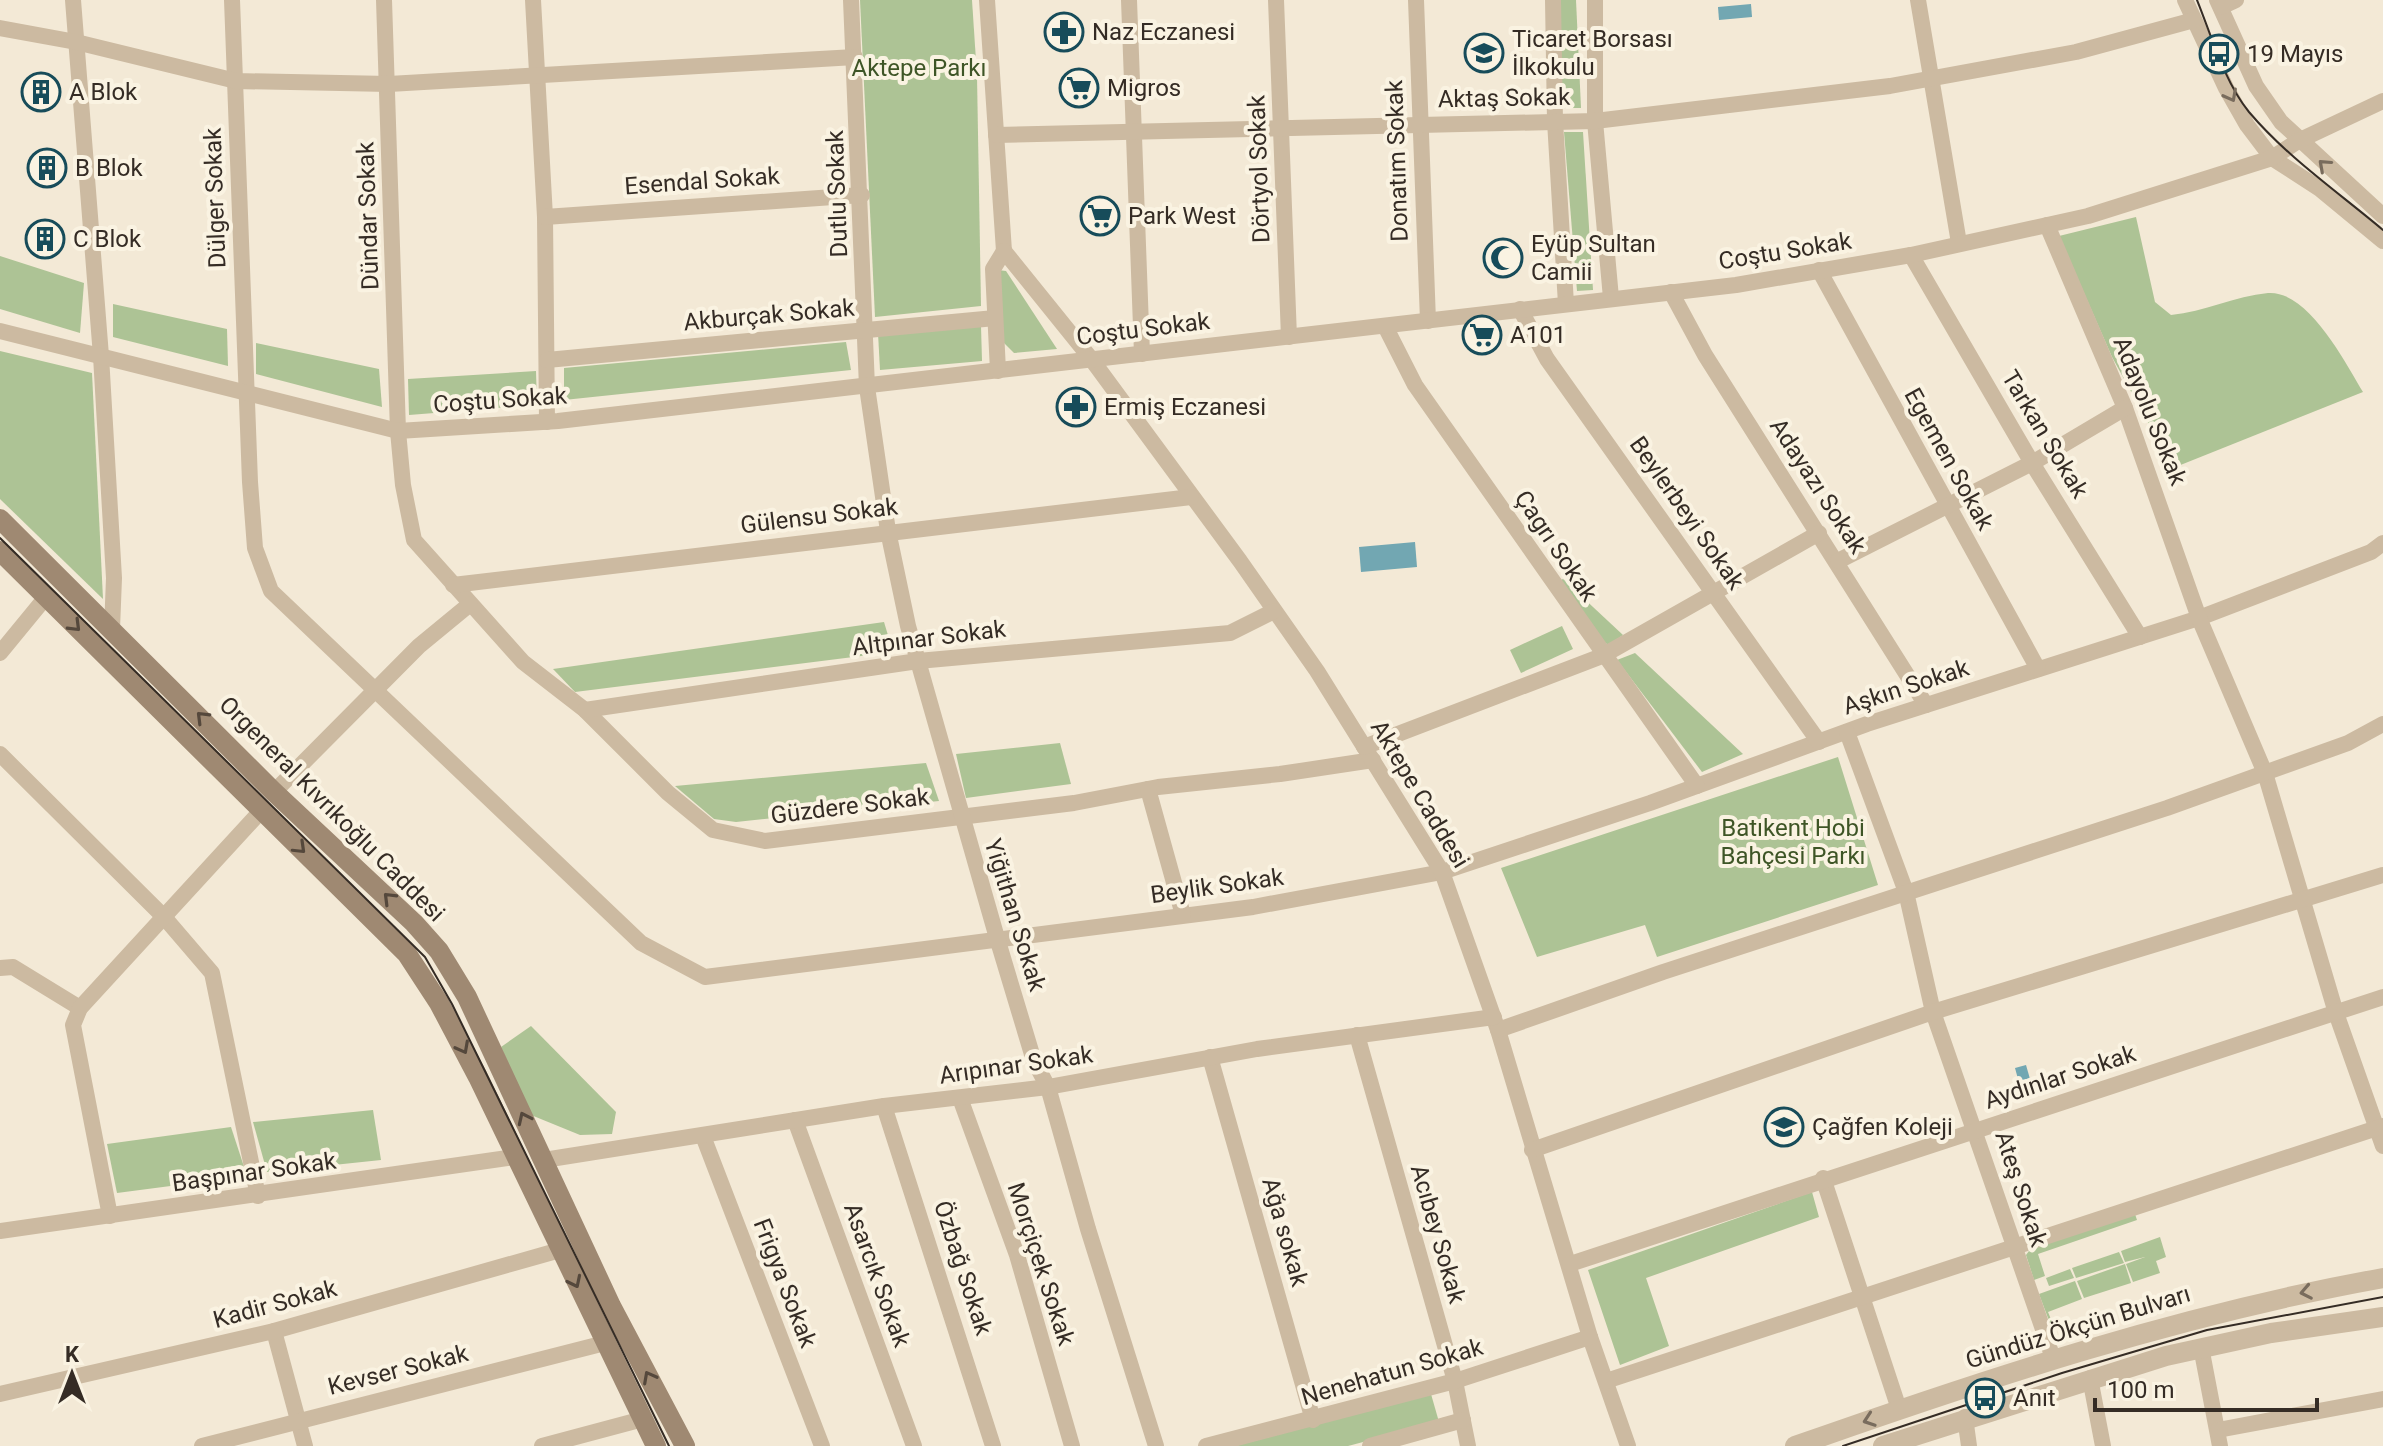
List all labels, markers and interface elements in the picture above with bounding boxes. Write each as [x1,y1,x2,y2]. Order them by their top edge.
pharmacy icon: Naz Eczanesi [1043,11,1085,53]
place label: Naz Eczanesi [1092,18,1235,46]
place label: Ticaret Borsası İlkokulu [1512,25,1673,81]
school or university icon: Ticaret Borsası İlkokulu [1463,32,1505,74]
bus stop icon: 19 Mayıs [2198,33,2240,75]
place label: 19 Mayıs [2247,40,2343,68]
park label: Aktepe Parkı [852,54,986,82]
supermarket icon: Migros [1058,67,1100,109]
building icon: A Blok [20,71,62,113]
place label: Migros [1107,74,1181,102]
place label: A Blok [69,78,138,106]
street label: Donatım Sokak [1380,79,1414,242]
street label: Aktaş Sokak [1438,83,1571,113]
one-way arrow [2221,87,2236,102]
street label: Dörtyol Sokak [1242,94,1276,243]
street label: Dülger Sokak [199,127,231,269]
street label: Dutlu Sokak [821,129,853,258]
street label: Dündar Sokak [351,141,385,291]
building icon: B Blok [26,147,68,189]
place label: B Blok [75,154,143,182]
one-way arrow [2319,160,2334,174]
street label: Esendal Sokak [623,162,781,200]
supermarket icon: Park West [1079,195,1121,237]
place label: Park West [1128,202,1236,230]
building icon: C Blok [24,218,66,260]
place label: C Blok [73,225,142,253]
street label: Coştu Sokak [1717,227,1854,275]
place label: Eyüp Sultan Camii [1531,230,1656,286]
mosque icon: Eyüp Sultan Camii [1482,237,1524,279]
street label: Akburçak Sokak [682,294,856,336]
street label: Coştu Sokak [1075,307,1212,351]
supermarket icon: A101 [1461,314,1503,356]
place label: A101 [1510,321,1566,349]
street label: Adayolu Sokak [2108,333,2193,490]
street label: Tarkan Sokak [1996,365,2094,504]
street label: Coştu Sokak [432,381,569,419]
street label: Egemen Sokak [1898,383,2000,536]
pharmacy icon: Ermiş Eczanesi [1055,386,1097,428]
place label: Ermiş Eczanesi [1104,393,1266,421]
street label: Adayazı Sokak [1764,413,1873,559]
street label: Beylerbeyi Sokak [1624,431,1751,595]
street label: Çagrı Sokak [1509,485,1604,607]
street label: Gülensu Sokak [739,492,900,540]
street label: Altpınar Sokak [851,615,1008,661]
one-way arrow [66,617,80,631]
street label: Aşkın Sokak [1840,653,1973,721]
street label: Orgeneral Kıvrıkoğlu Caddesi [214,691,450,927]
one-way arrow [197,712,211,726]
street label: Aktepe Caddesi [1365,715,1475,873]
street label: Güzdere Sokak [769,782,932,830]
park label: Batıkent Hobi Bahçesi Parkı [1721,814,1866,870]
street label: Yiğithan Sokak [978,835,1052,996]
one-way arrow [291,839,305,853]
street label: Beylik Sokak [1149,863,1286,909]
one-way arrow [384,893,398,907]
street label: Aydınlar Sokak [1981,1039,2140,1115]
one-way arrow [453,1040,468,1054]
street label: Arıpınar Sokak [937,1040,1095,1090]
school or university icon: Çağfen Koleji [1763,1106,1805,1148]
one-way arrow [518,1111,534,1126]
place label: Çağfen Koleji [1812,1113,1953,1141]
street label: Ateş Sokak [1989,1128,2053,1251]
street label: Başpınar Sokak [170,1147,339,1197]
street label: Acıbey Sokak [1405,1161,1471,1307]
street label: Ağa sokak [1256,1174,1314,1290]
street label: Morçiçek Sokak [1001,1179,1081,1350]
street label: Özbağ Sokak [928,1197,998,1340]
street label: Asarcık Sokak [838,1199,916,1351]
street label: Frigya Sokak [748,1215,823,1352]
street label: Kadir Sokak [210,1274,341,1334]
one-way arrow [566,1274,581,1289]
street label: Gündüz Ökçün Bulvarı [1962,1279,2194,1375]
one-way arrow [2300,1283,2313,1300]
street label: Nenehatun Sokak [1298,1332,1487,1411]
north arrow [32,1334,112,1414]
street label: Kevser Sokak [325,1339,472,1401]
text: K [65,1342,80,1367]
scale bar [2095,1362,2317,1412]
one-way arrow [643,1371,658,1385]
text: 100 m [2107,1376,2174,1404]
bus stop icon: Anıt [1964,1377,2006,1419]
place label: Anıt [2013,1384,2056,1412]
one-way arrow [1863,1410,1877,1427]

